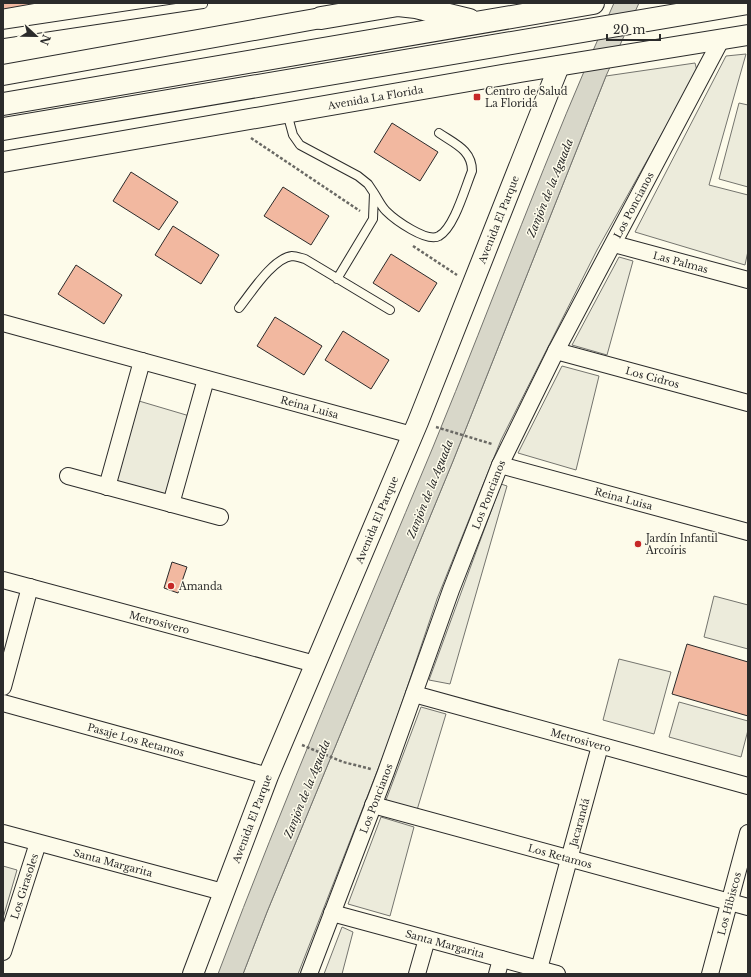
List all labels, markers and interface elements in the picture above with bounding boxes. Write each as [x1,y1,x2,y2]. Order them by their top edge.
north arrow [16,16,56,56]
scale bar [607,16,660,42]
text: 20 m [613,22,645,37]
text: N [37,32,54,48]
street label: Avenida La Florida [326,82,425,112]
place label: Centro de Salud La Florida [485,85,568,110]
marker: Centro de Salud La Florida [472,92,482,102]
water label: Zanjón de la Aguada [523,137,576,240]
street label: Los Poncianos [610,169,657,241]
street label: Avenida El Parque [475,173,522,266]
street label: Las Palmas [652,248,710,276]
street label: Los Cidros [624,364,681,391]
street label: Reina Luisa [279,393,341,421]
water label: Zanjón de la Aguada [403,438,456,541]
street label: Los Poncianos [469,457,508,531]
street label: Avenida El Parque [352,474,401,566]
street label: Reina Luisa [593,484,655,513]
place label: Jardín Infantil Arcoíris [644,532,718,557]
marker: Jardín Infantil Arcoíris [633,539,643,549]
place label: Amanda [178,580,223,593]
marker: Amanda [166,581,176,591]
street label: Metrosivero [128,608,192,637]
street label: Pasaje Los Retamos [86,720,186,759]
street label: Metrosivero [549,725,613,755]
water label: Zanjón de la Aguada [280,738,333,841]
street label: Los Poncianos [357,761,395,835]
street label: Avenida El Parque [229,773,275,866]
street label: Jacarandá [566,796,592,850]
street label: Los Retamos [527,841,594,871]
street label: Santa Margarita [72,846,154,879]
street label: Los Girasoles [7,851,41,921]
street label: Los Hibiscos [714,870,744,937]
street label: Santa Margarita [404,927,486,961]

